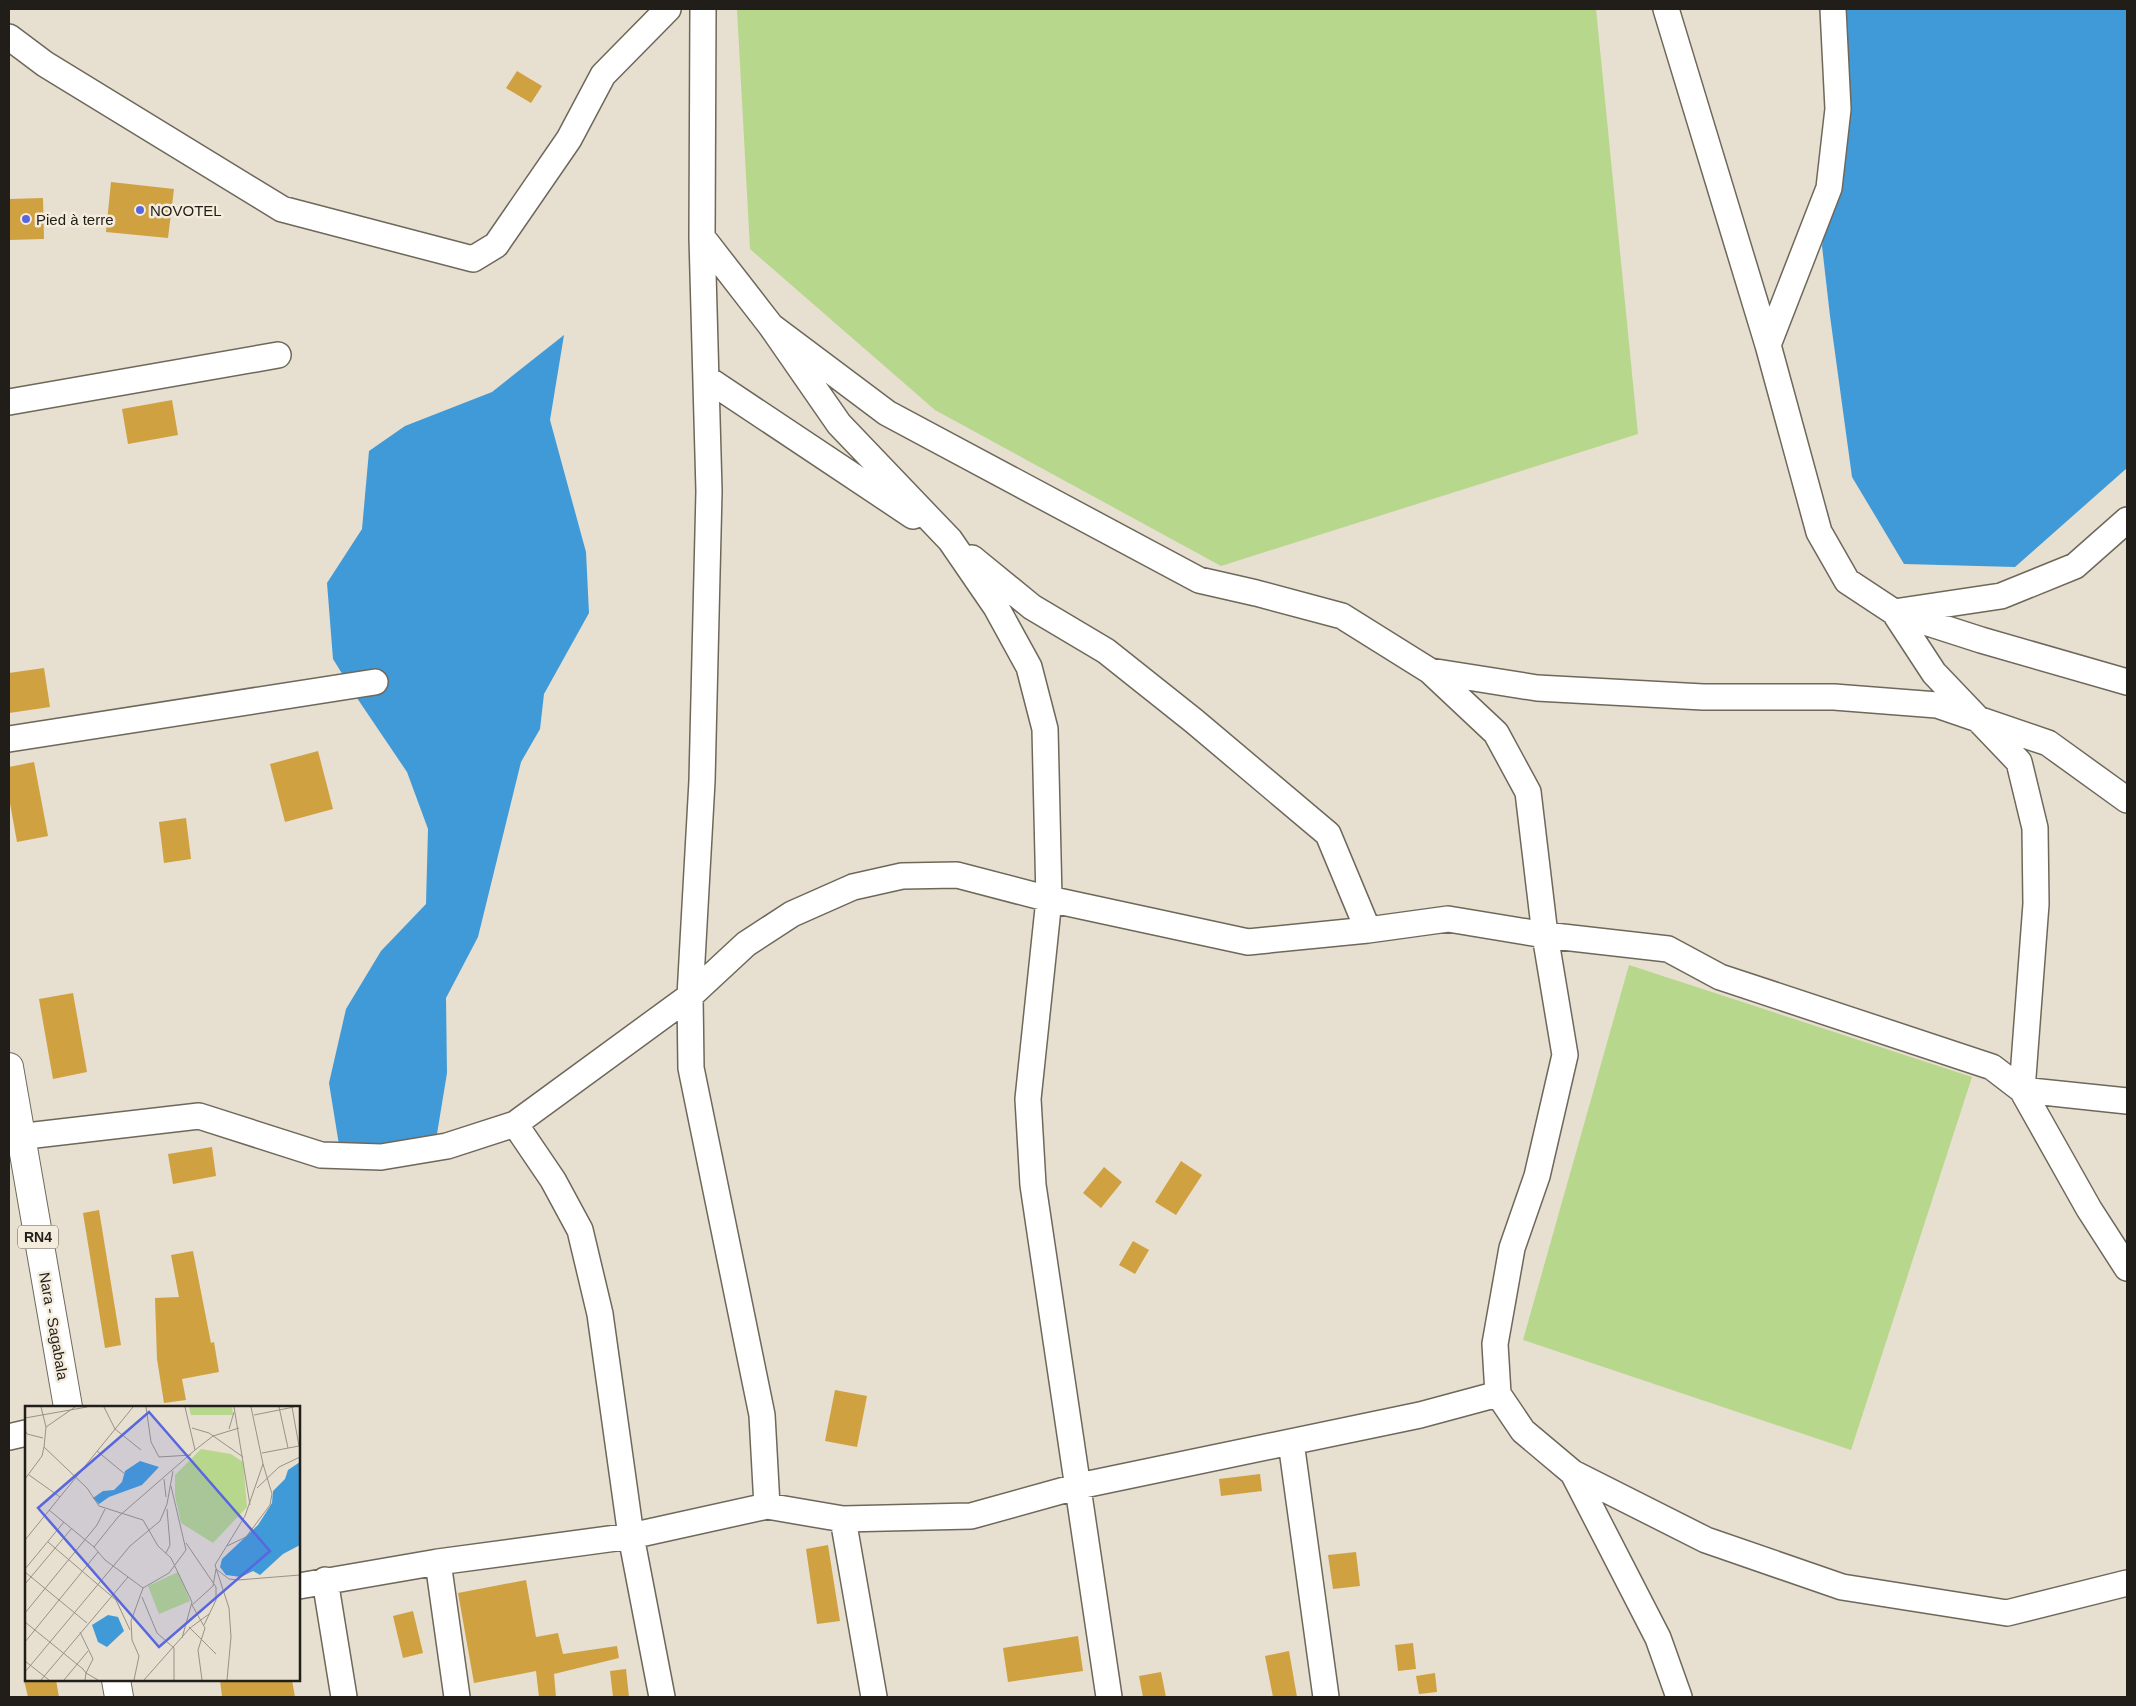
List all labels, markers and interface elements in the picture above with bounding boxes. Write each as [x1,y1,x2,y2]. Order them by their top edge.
place label: NOVOTEL [150,202,222,219]
marker: NOVOTEL [134,204,146,216]
place label: Pied à terre [36,211,114,228]
marker: Pied à terre [20,213,32,225]
road number: RN4 [18,1226,58,1248]
street label: Nara - Sagabala [36,1271,72,1382]
inset map [25,1406,300,1681]

